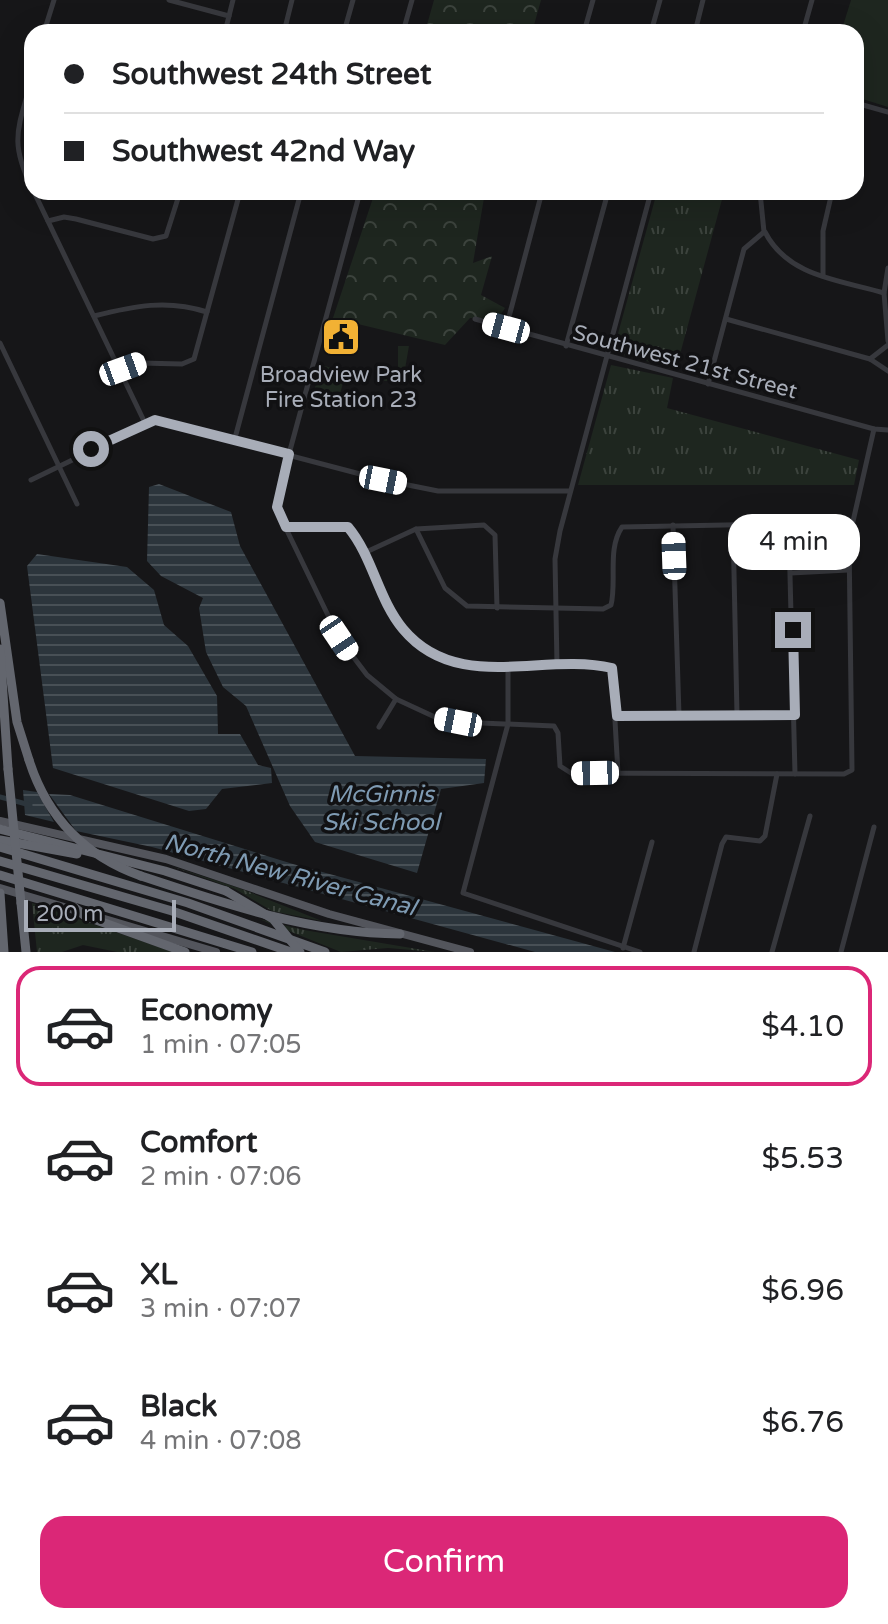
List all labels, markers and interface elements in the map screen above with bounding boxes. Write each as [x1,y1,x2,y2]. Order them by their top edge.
text: Southwest 24th Street [112,56,431,93]
text: Southwest 42nd Way [112,133,415,170]
car [480,310,532,346]
public building icon: Broadview Park Fire Station 23 [320,316,362,358]
street label: Southwest 21st Street [570,320,800,404]
car [96,350,150,388]
place label: Broadview Park Fire Station 23 [260,362,422,413]
route start [73,431,109,467]
car [357,464,409,496]
callout: 4 min [727,514,859,570]
text: 4 min [759,526,829,557]
car [661,532,687,580]
car [316,611,362,665]
route end [775,612,811,648]
car [432,706,484,738]
car [571,761,619,785]
water label: McGinnis Ski School [322,780,443,837]
water label: North New River Canal [161,827,422,923]
scale bar [24,896,176,932]
text: 200 m [36,901,103,927]
icon: car [44,990,116,1062]
text: Economy [140,992,273,1029]
text: $4.10 [761,1008,844,1045]
text: 1 min · 07:05 [140,1029,302,1060]
icon: car [44,1122,116,1194]
text: Comfort [140,1124,258,1161]
text: $5.53 [762,1140,844,1177]
text: 2 min · 07:06 [140,1161,302,1192]
icon: car [44,1254,116,1326]
text: XL [140,1256,177,1293]
text: $6.96 [761,1272,844,1309]
text: 3 min · 07:07 [140,1293,302,1324]
icon: car [44,1386,116,1458]
text: Black [140,1388,217,1425]
text: $6.76 [762,1404,844,1441]
text: 4 min · 07:08 [140,1425,302,1456]
button: Confirm [40,1516,848,1608]

